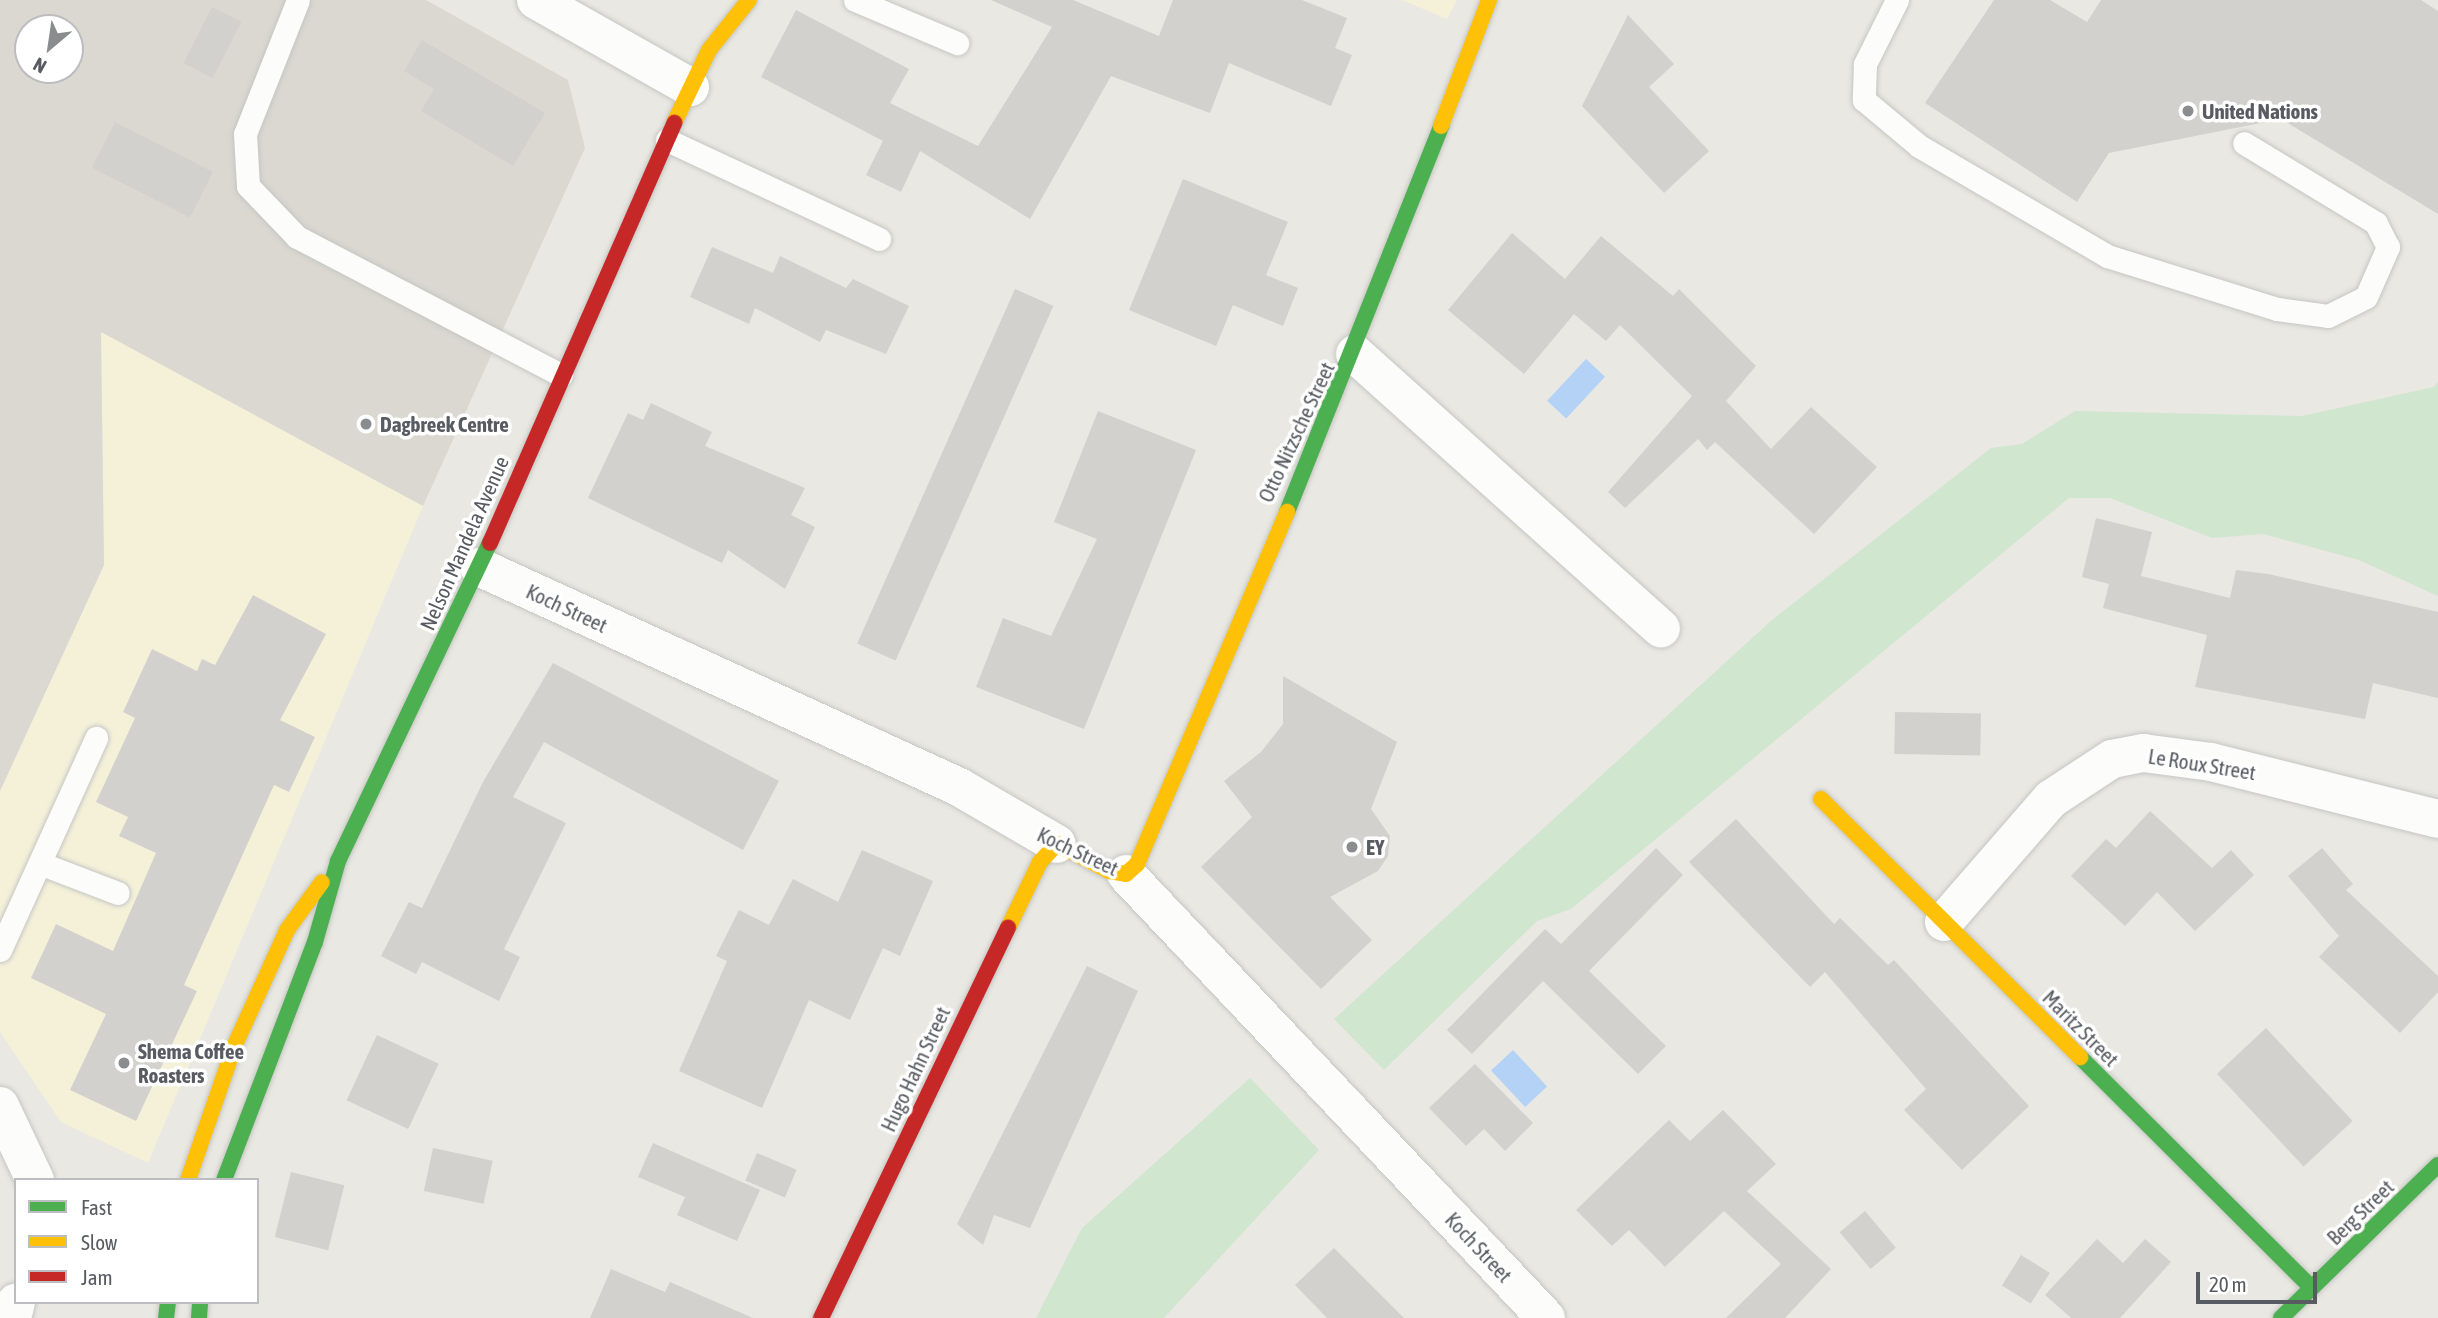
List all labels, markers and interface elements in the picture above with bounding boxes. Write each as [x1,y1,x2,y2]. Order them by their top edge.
north arrow [14,14,84,84]
text: N [30,53,50,78]
place label: United Nations [2202,98,2318,124]
marker: United Nations [2180,103,2196,119]
street label: Otto Nitzsche Street [1253,358,1339,506]
place label: Dagbreek Centre [380,411,509,437]
marker: Dagbreek Centre [358,416,374,432]
street label: Nelson Mandela Avenue [414,452,514,634]
street label: Koch Street [522,578,612,638]
street label: Le Roux Street [2146,743,2258,785]
street label: Koch Street [1033,821,1123,881]
place label: EY [1366,834,1384,860]
marker: EY [1344,839,1360,855]
street label: Maritz Street [2038,985,2124,1071]
street label: Hugo Hahn Street [875,1003,955,1135]
place label: Shema Coffee Roasters [138,1038,244,1088]
marker: Shema Coffee Roasters [116,1055,132,1071]
street label: Berg Street [2321,1174,2399,1250]
legend [14,1178,259,1304]
text: Fast [81,1195,112,1219]
street label: Koch Street [1440,1207,1518,1287]
text: Slow [81,1230,117,1254]
scale bar [2200,1258,2321,1302]
text: Jam [81,1265,113,1289]
text: 20 m [2209,1272,2247,1296]

